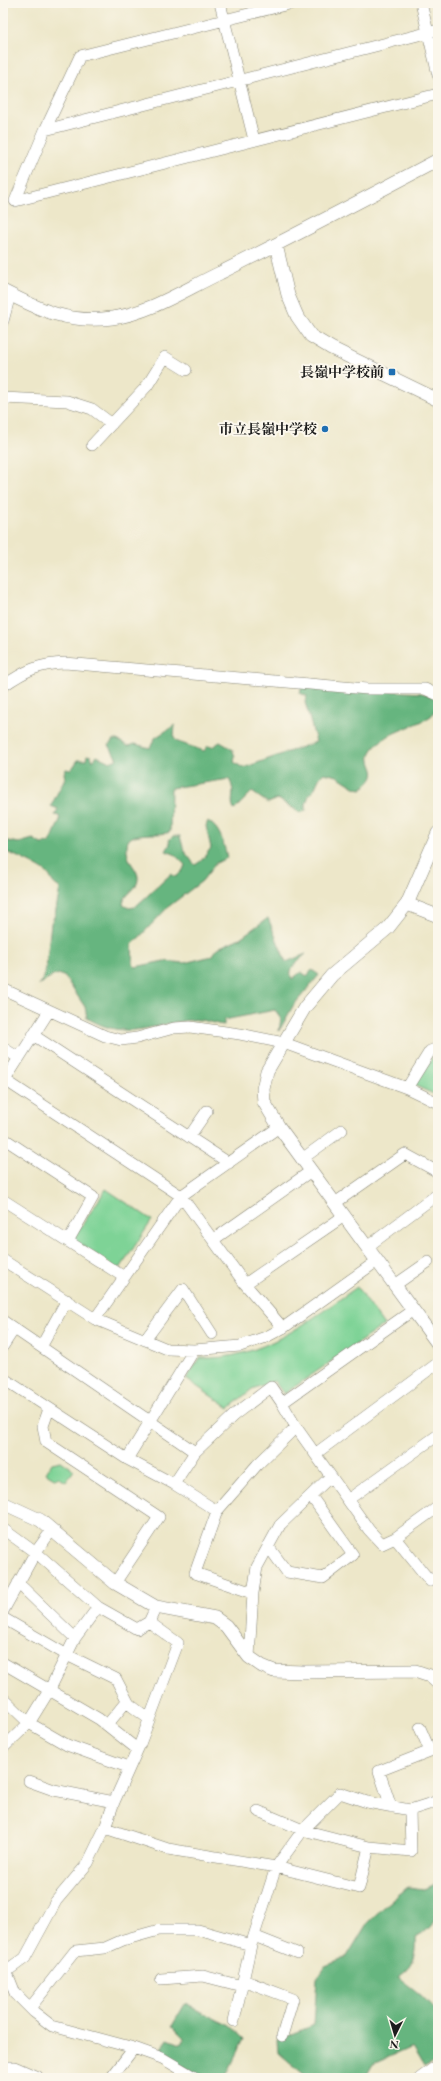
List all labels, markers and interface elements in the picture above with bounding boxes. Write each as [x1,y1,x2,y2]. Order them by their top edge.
place label: 長嶺中学校前 [300,363,384,381]
marker: 長嶺中学校前 [387,367,397,377]
place label: 市立長嶺中学校 [219,420,317,438]
marker: 市立長嶺中学校 [320,424,330,434]
north arrow [375,2015,415,2055]
text: N [389,2038,399,2052]

